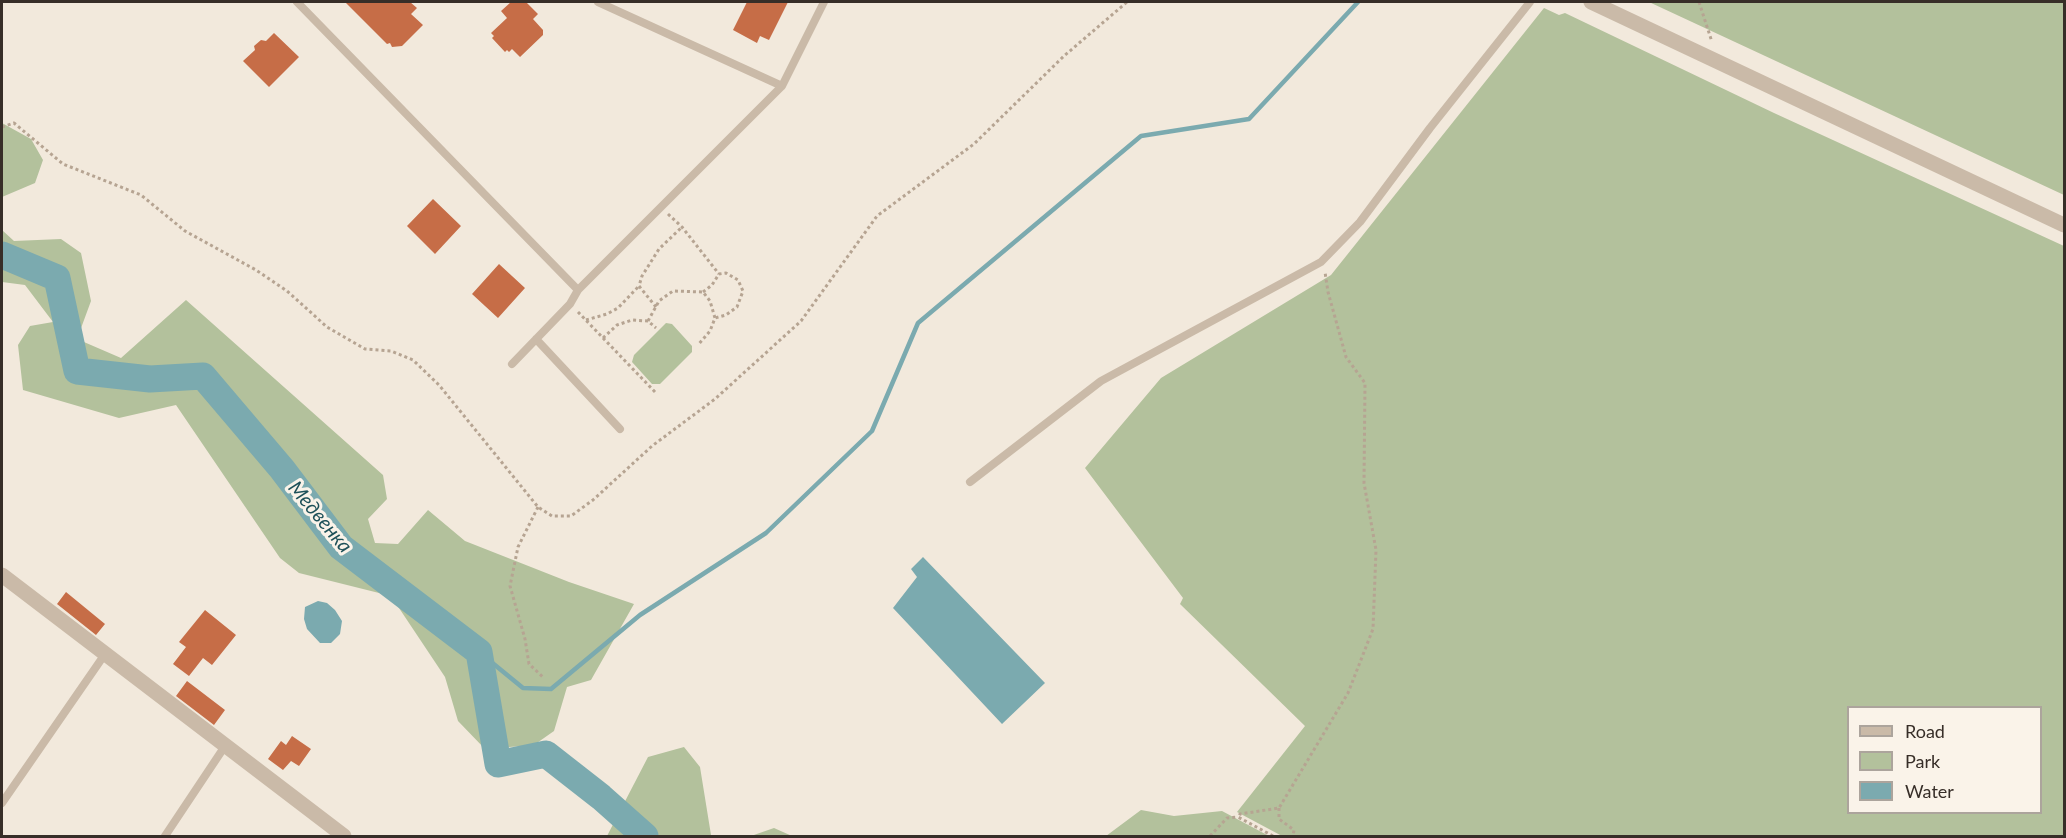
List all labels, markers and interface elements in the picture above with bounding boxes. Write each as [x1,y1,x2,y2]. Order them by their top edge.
water label: Медвенка [283,476,357,558]
legend [1847,706,2042,814]
text: Road [1905,720,1945,742]
text: Park [1905,750,1940,772]
text: Water [1905,780,1954,802]

